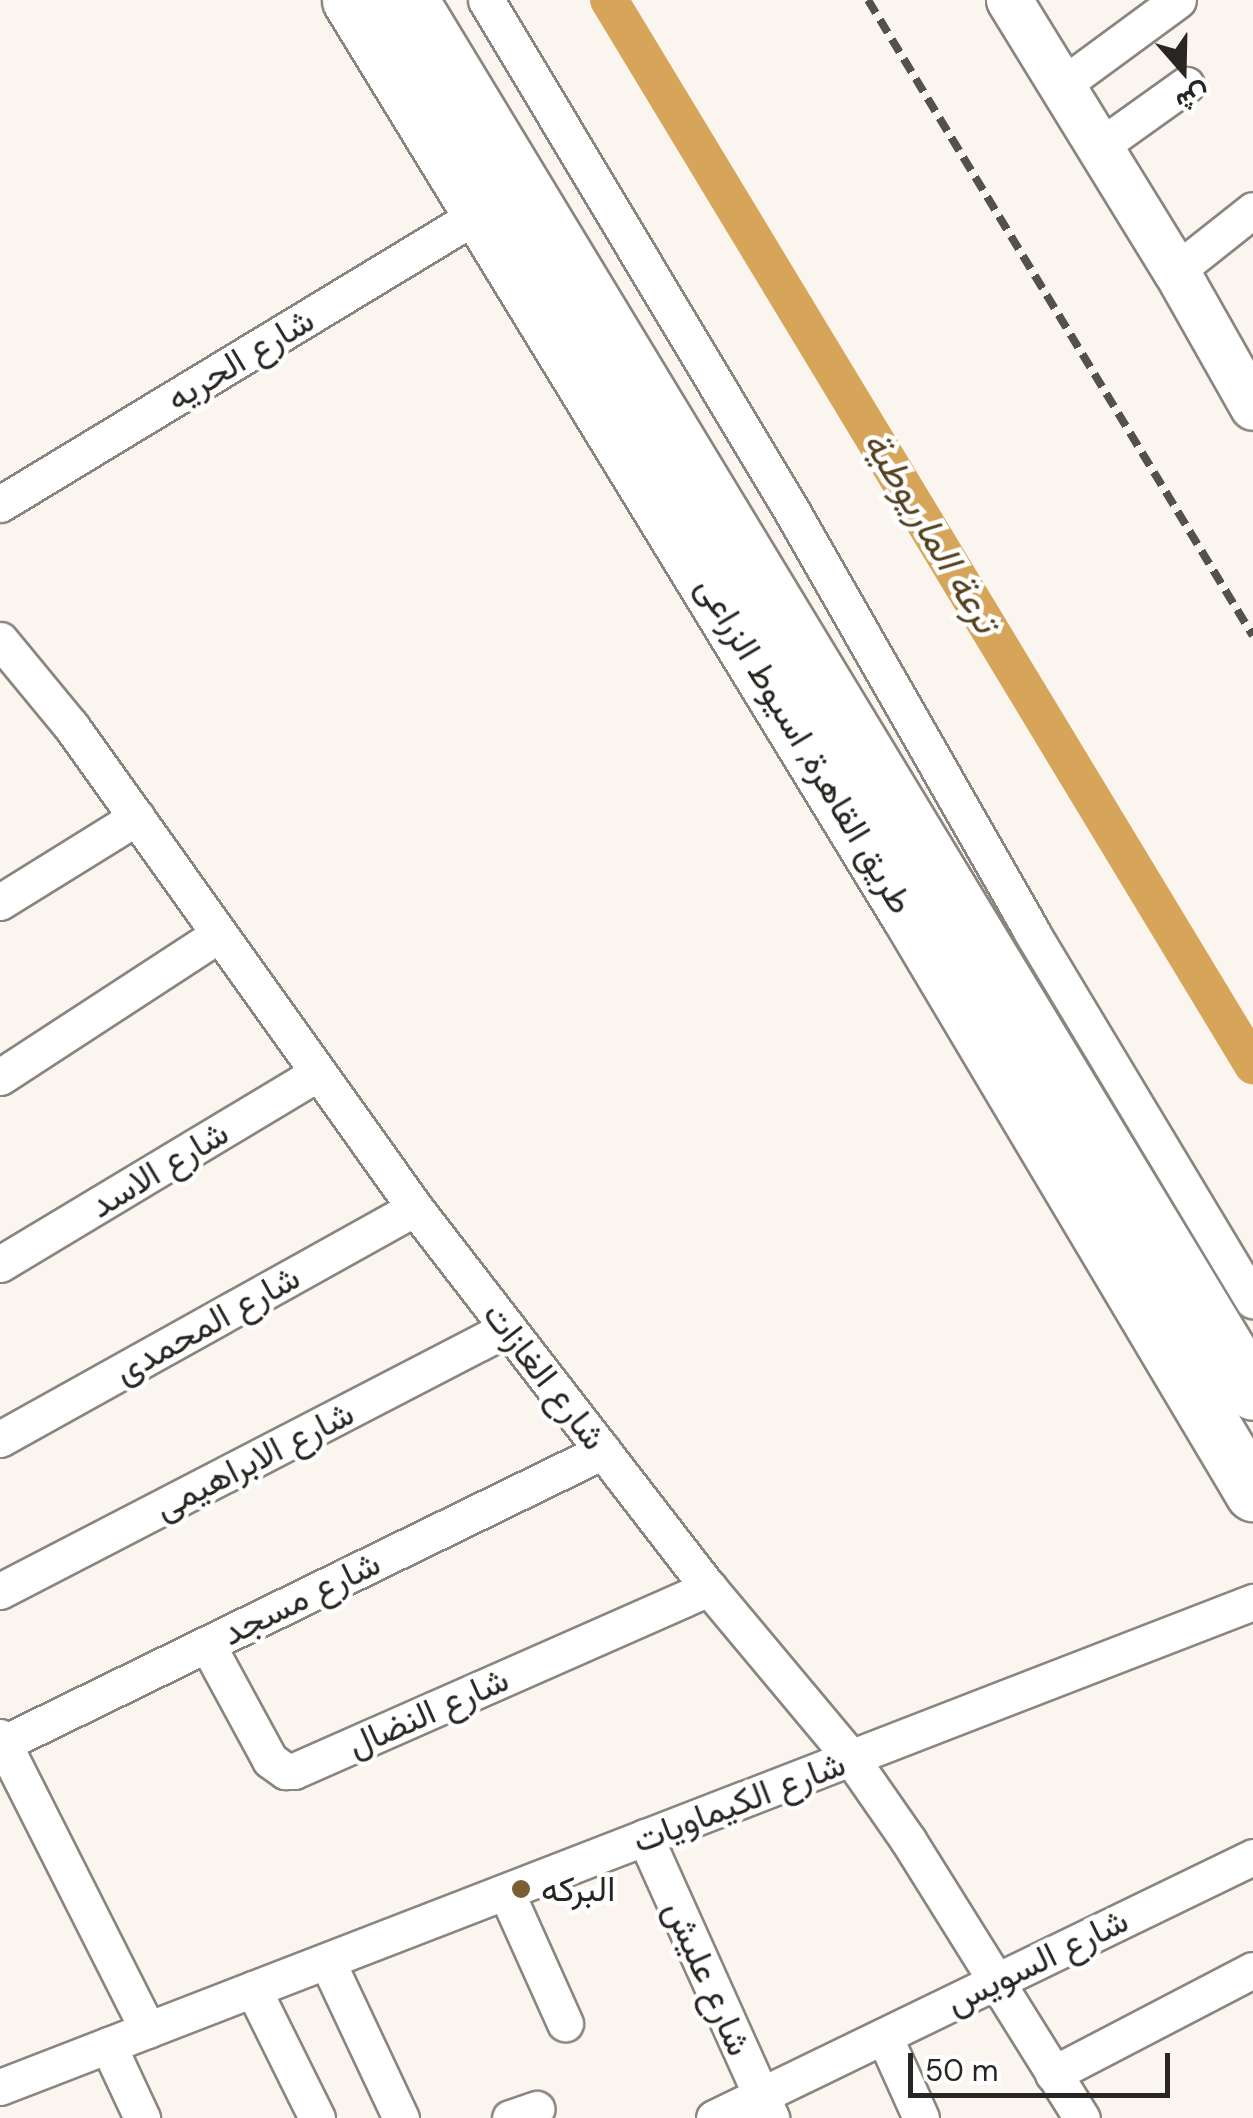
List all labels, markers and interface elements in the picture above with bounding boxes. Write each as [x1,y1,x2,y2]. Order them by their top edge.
north arrow [1133,20,1233,120]
text: ش [1171,76,1216,122]
street label: شارع الحريه [159,299,321,419]
water label: ترعة الماريوطية [853,423,1009,641]
street label: طريق القاهرة, اسيوط الزراعى [688,569,922,921]
street label: شارع الاسد [82,1111,236,1227]
street label: شارع المحمدى [107,1256,307,1392]
street label: شارع الغازات [474,1294,616,1458]
street label: شارع الابراهيمى [148,1392,360,1528]
street label: شارع مسجد [215,1542,387,1654]
street label: شارع النضال [341,1658,515,1766]
street label: شارع الكيماويات [627,1742,851,1862]
place label: البركه [541,1868,615,1910]
marker: البركه [510,1878,532,1900]
street label: شارع عليش [655,1894,761,2062]
street label: شارع السويس [939,1899,1135,2023]
scale bar [913,2033,1176,2095]
text: 50 m [925,2051,999,2090]

